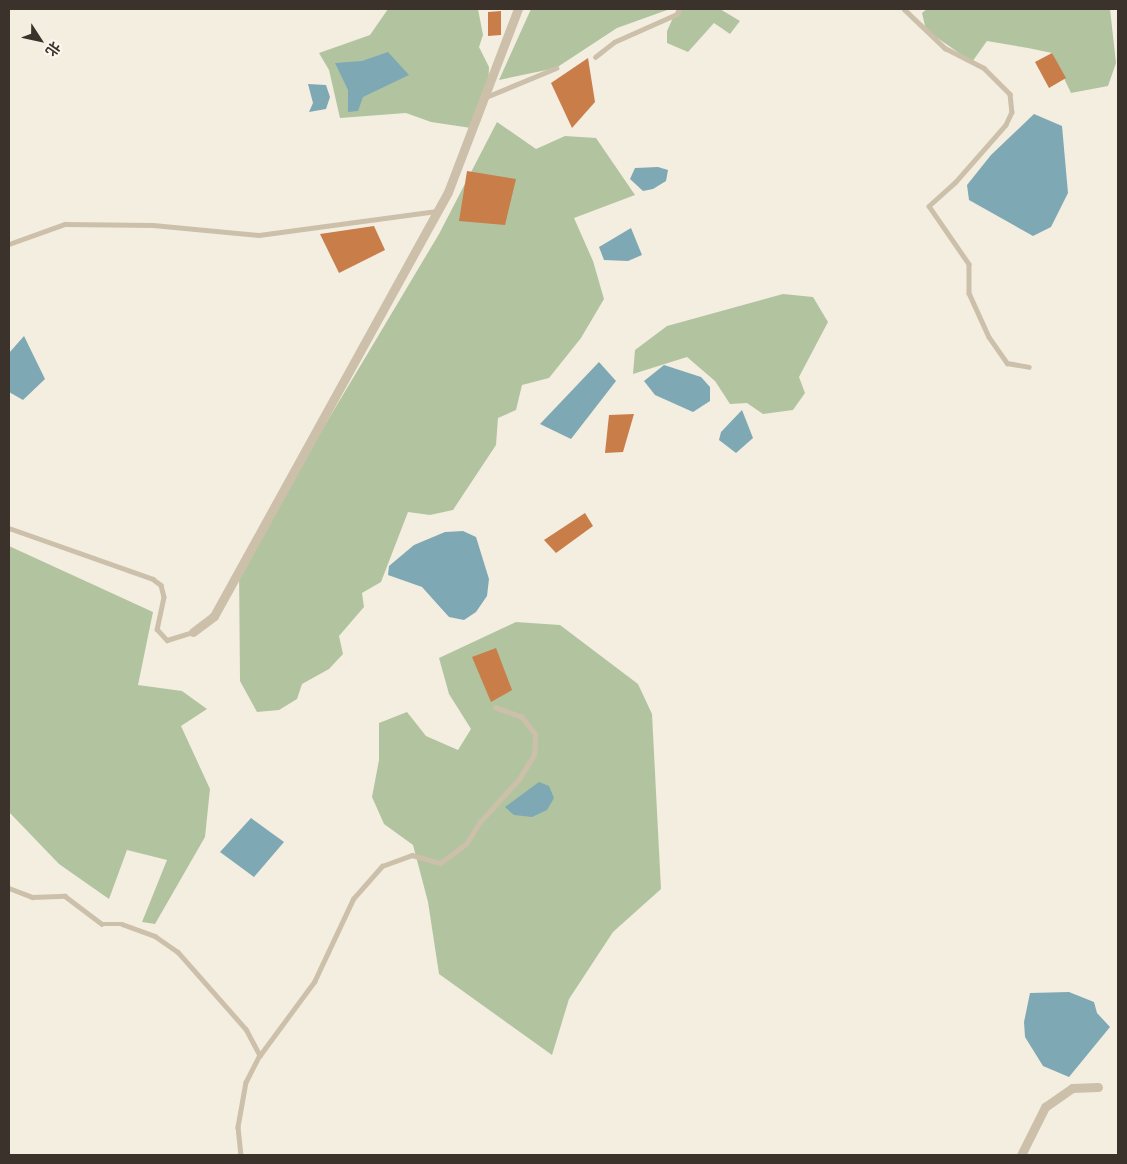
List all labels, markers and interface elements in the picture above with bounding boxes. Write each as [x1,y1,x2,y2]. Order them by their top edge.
north arrow [15,15,65,65]
text: 北 [41,38,64,60]

